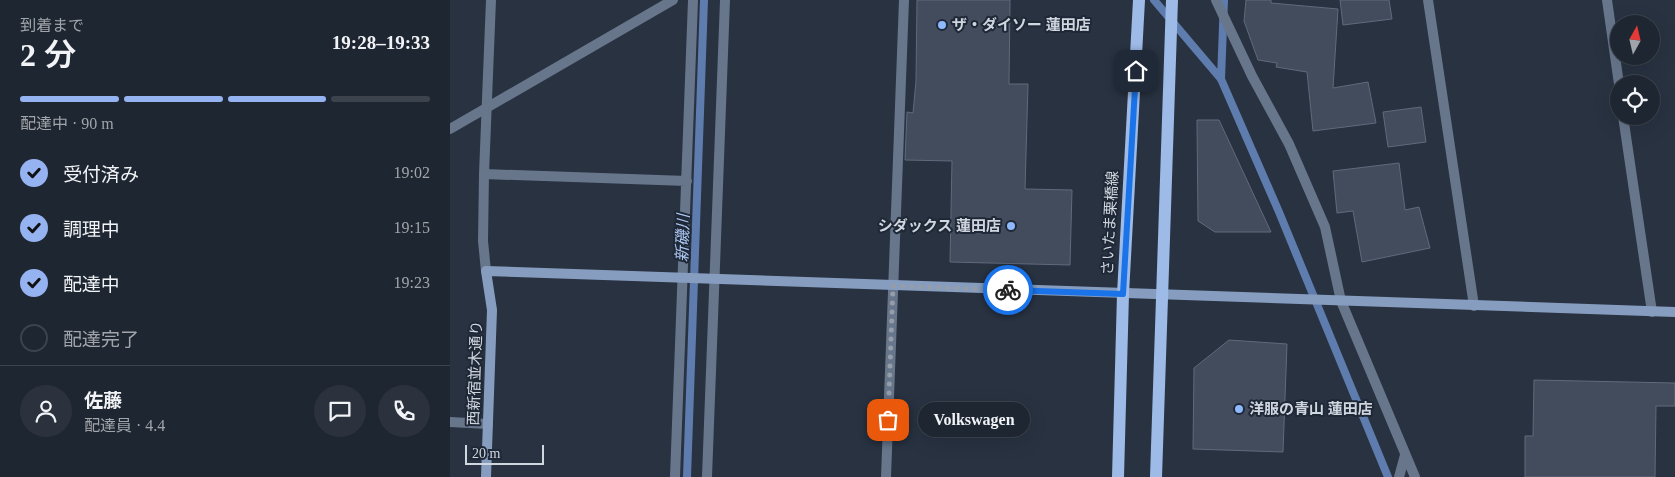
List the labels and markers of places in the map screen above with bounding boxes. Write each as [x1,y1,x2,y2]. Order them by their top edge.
place label: ザ・ダイソー 蓮田店 [952,17,1091,33]
marker: ザ・ダイソー 蓮田店 [936,19,948,31]
pin [1115,50,1157,92]
place label: シダックス 蓮田店 [878,218,1001,234]
marker: シダックス 蓮田店 [1005,220,1017,232]
pin [867,399,909,441]
place label: 洋服の青山 蓮田店 [1249,401,1373,417]
callout: Volkswagen [918,402,1030,438]
marker: 洋服の青山 蓮田店 [1233,403,1245,415]

